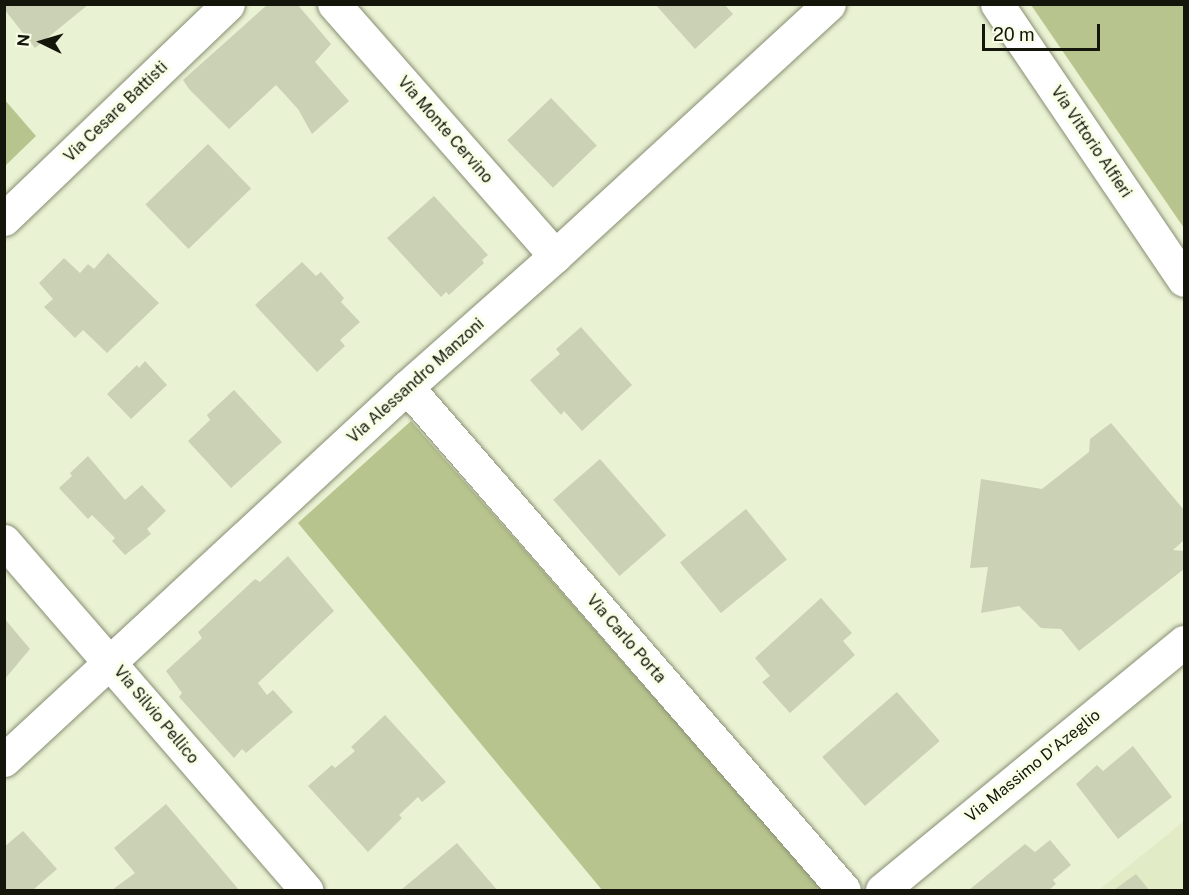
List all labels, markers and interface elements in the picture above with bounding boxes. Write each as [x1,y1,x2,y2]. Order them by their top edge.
north arrow [12,12,72,72]
scale bar [985,12,1104,50]
text: 20 m [993,24,1035,45]
text: N [14,33,34,47]
street label: Via Cesare Battisti [60,58,172,166]
street label: Via Monte Cervino [393,73,497,187]
street label: Via Vittorio Alfieri [1046,82,1136,202]
street label: Via Alessandro Manzoni [344,315,488,447]
street label: Via Carlo Porta [582,591,670,687]
street label: Via Silvio Pellico [109,662,203,768]
street label: Via Massimo D'Azeglio [962,706,1104,826]

